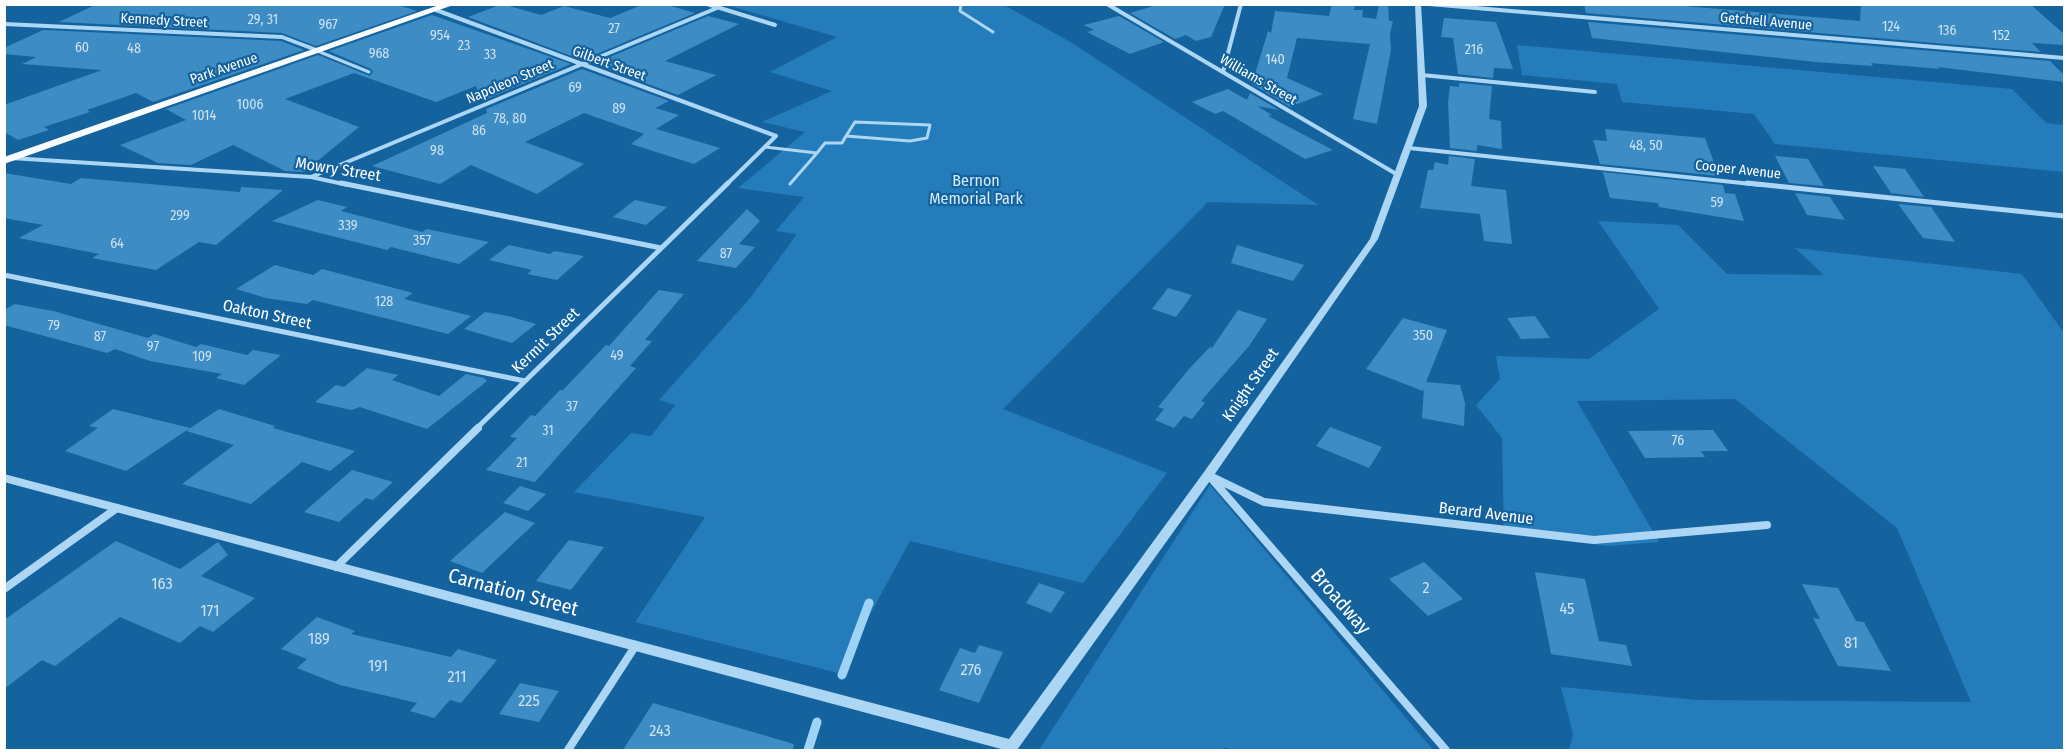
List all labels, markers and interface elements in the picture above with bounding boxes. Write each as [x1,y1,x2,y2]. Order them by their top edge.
street label: Kennedy Street [120,10,208,32]
street label: Getchell Avenue [1719,10,1813,34]
house number: 29, 31 [248,12,278,28]
house number: 967 [318,17,338,33]
house number: 124 [1882,19,1900,35]
house number: 27 [608,21,620,37]
house number: 136 [1938,23,1956,39]
house number: 954 [430,28,450,44]
house number: 152 [1992,28,2010,44]
house number: 23 [458,38,470,54]
house number: 60 [75,40,89,56]
house number: 48 [127,41,141,57]
house number: 216 [1465,42,1483,58]
street label: Gilbert Street [570,43,648,85]
house number: 968 [369,46,389,62]
house number: 33 [484,47,496,63]
street label: Park Avenue [188,50,260,88]
street label: Williams Street [1216,51,1300,109]
house number: 140 [1265,52,1285,68]
street label: Napoleon Street [464,56,556,108]
house number: 69 [568,80,582,96]
house number: 1006 [237,97,263,113]
house number: 89 [612,101,626,117]
house number: 1014 [192,108,216,124]
house number: 78, 80 [494,111,526,127]
house number: 86 [472,123,486,139]
house number: 48, 50 [1629,138,1663,154]
house number: 98 [430,143,444,159]
street label: Mowry Street [294,154,382,186]
street label: Cooper Avenue [1694,157,1782,183]
park label: Bernon Memorial Park [929,172,1023,210]
house number: 59 [1710,195,1724,211]
house number: 299 [170,208,190,224]
house number: 339 [338,218,358,234]
house number: 357 [413,233,431,249]
house number: 64 [110,236,124,252]
house number: 87 [720,246,732,262]
house number: 128 [375,294,393,310]
street label: Oakton Street [221,296,313,334]
street label: Kermit Street [508,304,584,378]
house number: 79 [48,318,60,334]
house number: 350 [1413,328,1433,344]
house number: 87 [94,329,106,345]
house number: 97 [147,339,159,355]
street label: Knight Street [1219,345,1283,425]
house number: 49 [610,348,624,364]
house number: 109 [192,349,212,365]
house number: 37 [566,399,578,415]
house number: 31 [542,423,554,439]
house number: 76 [1672,433,1684,449]
house number: 21 [516,455,528,471]
street label: Berard Avenue [1438,499,1534,529]
street label: Carnation Street [445,564,581,622]
street label: Broadway [1305,564,1375,640]
house number: 163 [151,575,173,595]
house number: 2 [1422,579,1430,599]
house number: 45 [1560,600,1574,620]
house number: 171 [201,602,219,622]
house number: 189 [308,630,330,650]
house number: 81 [1844,634,1858,654]
house number: 191 [368,657,388,677]
house number: 276 [961,661,981,681]
house number: 211 [448,668,466,688]
house number: 225 [518,692,540,712]
house number: 243 [649,722,671,742]

